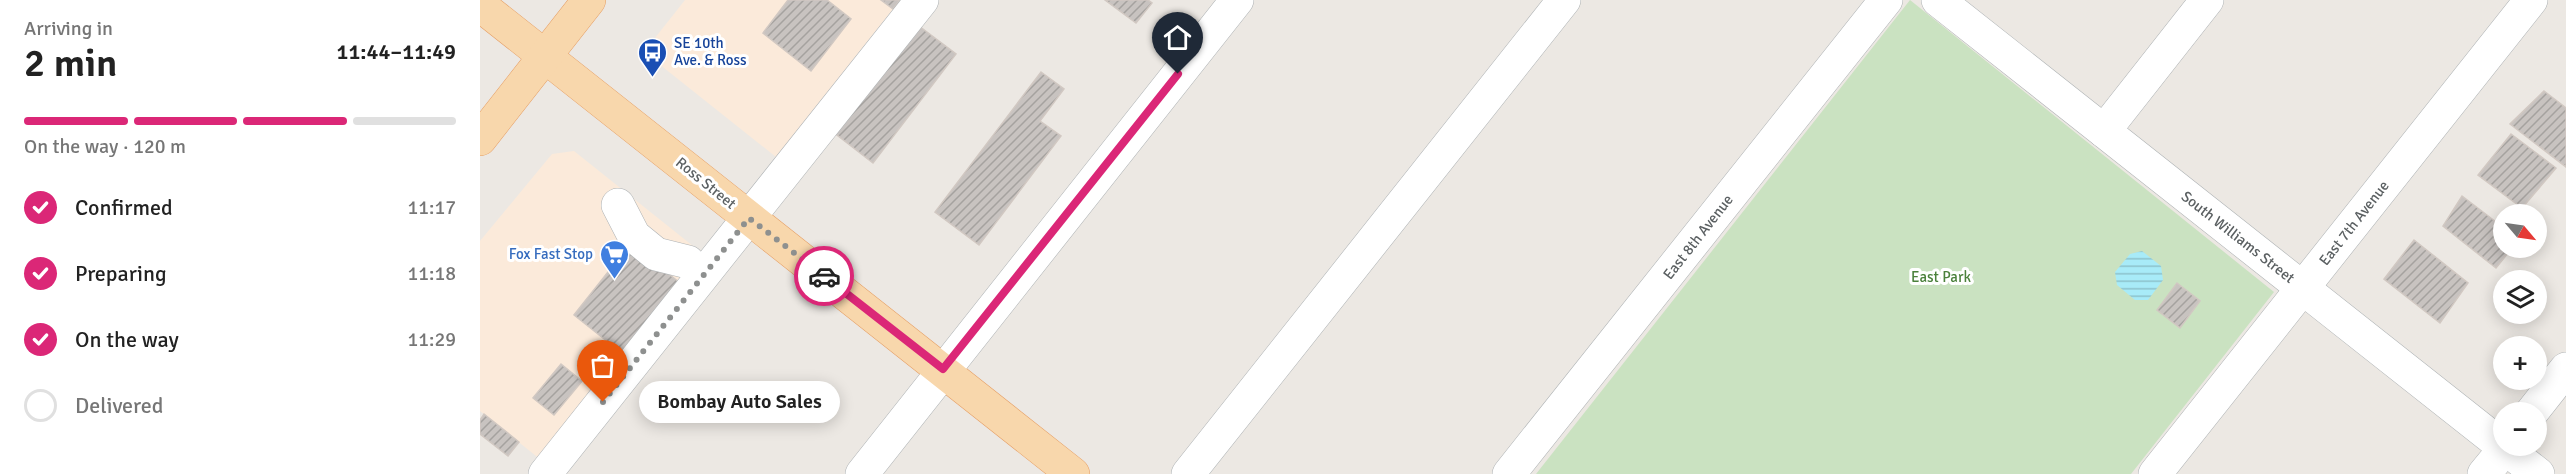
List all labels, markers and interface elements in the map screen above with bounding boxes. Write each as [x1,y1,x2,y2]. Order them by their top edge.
pin [1152,12,1203,74]
text: Arriving in [24,16,113,41]
icon: home [1161,21,1194,54]
place label: SE 10th Ave. & Ross [674,34,747,69]
bus stop icon: SE 10th Ave. & Ross [637,36,669,78]
text: 11:44–11:49 [337,38,456,65]
text: 2 min [24,39,117,87]
text: On the way · 120 m [24,134,186,159]
street label: Ross Street [672,153,740,213]
street label: East 7th Avenue [2315,177,2393,269]
street label: South Williams Street [2178,187,2298,287]
icon: check [24,191,57,224]
street label: East 8th Avenue [1659,191,1737,283]
text: Confirmed [75,194,173,221]
text: 11:17 [407,195,456,220]
north arrow [2493,204,2547,258]
map controls [2493,204,2547,456]
supermarket icon: Fox Fast Stop [598,238,630,280]
place label: Fox Fast Stop [509,245,593,263]
courier [794,246,854,306]
icon: check [24,257,57,290]
text: Preparing [75,260,167,287]
icon: car [808,260,841,293]
text: 11:18 [407,261,456,286]
park label: East Park [1911,268,1971,286]
button: layers [2493,270,2547,324]
icon: check [24,323,57,356]
text: On the way [75,326,179,353]
text: 11:29 [407,327,456,352]
button: + [2493,336,2547,390]
pin [577,340,628,402]
icon: bag [586,349,619,382]
callout: Bombay Auto Sales [639,381,840,423]
text: Bombay Auto Sales [657,389,822,414]
text: Delivered [75,392,163,419]
button: − [2493,402,2547,456]

